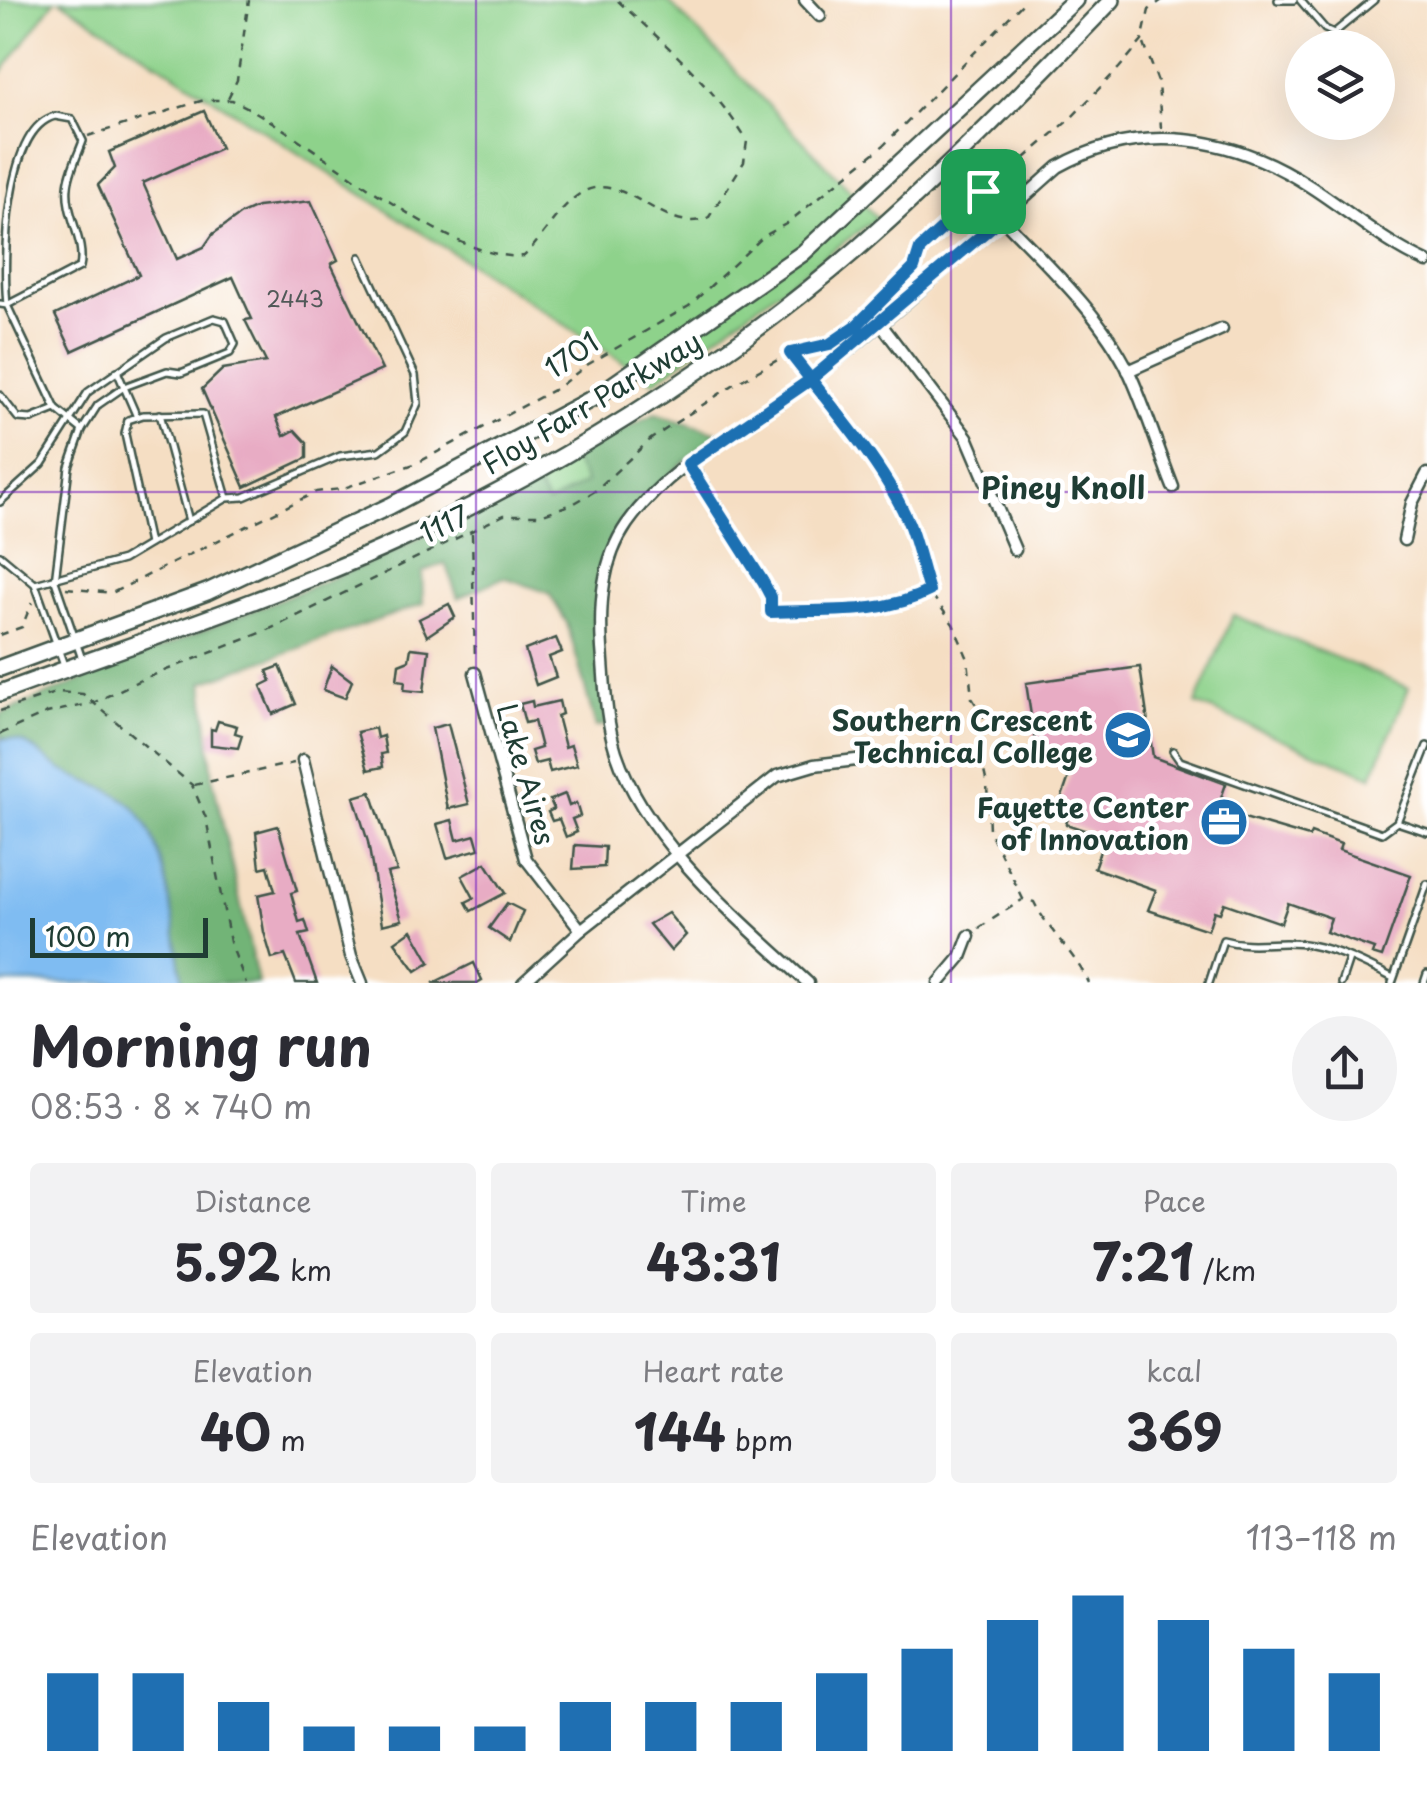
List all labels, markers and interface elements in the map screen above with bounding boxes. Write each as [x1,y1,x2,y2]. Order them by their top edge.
map controls [1285,30,1395,140]
button: layers [1285,30,1395,140]
pin [941,149,1026,234]
icon: arrive [956,164,1011,219]
house number: 2443 [266,281,324,314]
street label: Floy Farr Parkway [473,319,709,485]
street label: 1701 [535,320,607,388]
district label: Piney Knoll [981,464,1145,509]
street label: 1117 [412,493,476,553]
street label: Lake Aires [486,698,568,850]
place label: Southern Crescent Technical College [832,698,1093,773]
school or university icon: Southern Crescent Technical College [1102,709,1154,761]
place label: Fayette Center of Innovation [977,785,1190,860]
office icon: Fayette Center of Innovation [1198,796,1250,848]
scale bar [30,913,208,958]
text: 100 m [45,914,131,957]
text: Morning run [30,1003,372,1086]
button: share [1292,1016,1397,1121]
text: 08:53 · 8 × 740 m [30,1082,312,1130]
text: Distance [194,1179,312,1222]
text: Time [680,1179,747,1222]
text: Pace [1143,1179,1206,1222]
text: 5.92 [174,1222,281,1298]
text: 43:31 [646,1222,781,1298]
text: 7:21 [1092,1222,1194,1298]
text: km [281,1248,332,1291]
text: /km [1194,1248,1256,1291]
text: Elevation [192,1349,313,1392]
text: Heart rate [643,1349,784,1392]
text: kcal [1146,1349,1202,1392]
text: 40 [200,1392,271,1468]
text: 144 [634,1392,726,1468]
text: 369 [1126,1392,1223,1468]
text: m [271,1418,306,1461]
text: bpm [726,1418,793,1461]
text: Elevation [30,1513,168,1561]
text: 113–118 m [1246,1513,1397,1561]

